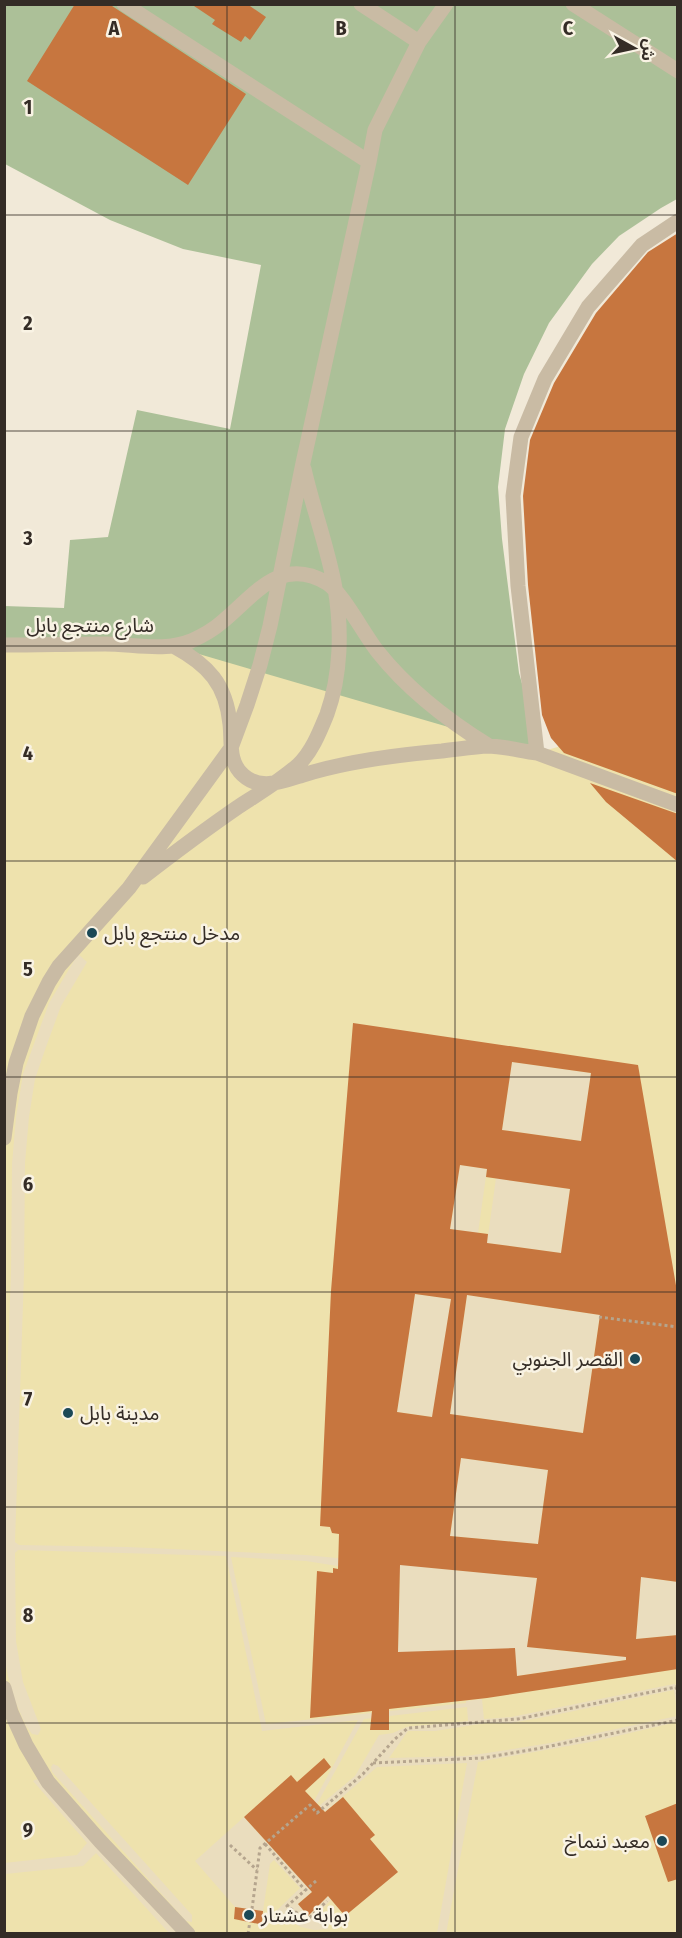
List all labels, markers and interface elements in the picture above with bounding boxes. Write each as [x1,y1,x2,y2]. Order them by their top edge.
text: A [108,16,121,40]
text: B [335,16,347,40]
text: C [563,16,574,40]
north arrow [604,18,664,78]
text: ش [637,38,659,62]
text: 1 [24,95,32,119]
text: 2 [22,311,33,335]
text: 3 [22,526,33,550]
street label: شارع منتجع بابل [26,613,154,640]
text: 4 [23,741,33,765]
place label: مدخل منتجع بابل [104,921,240,948]
marker: مدخل منتجع بابل [85,926,99,940]
text: 5 [23,957,33,981]
text: 6 [23,1172,33,1196]
place label: القصر الجنوبي [512,1347,623,1375]
marker: القصر الجنوبي [628,1352,642,1366]
text: 7 [24,1387,33,1411]
place label: مدينة بابل [80,1401,160,1425]
marker: مدينة بابل [61,1406,75,1420]
text: 8 [23,1603,34,1627]
text: 9 [23,1818,33,1842]
place label: معبد ننماخ [564,1829,650,1856]
marker: معبد ننماخ [655,1834,669,1848]
place label: بوابة عشتار [260,1903,348,1927]
marker: بوابة عشتار [242,1908,256,1922]

